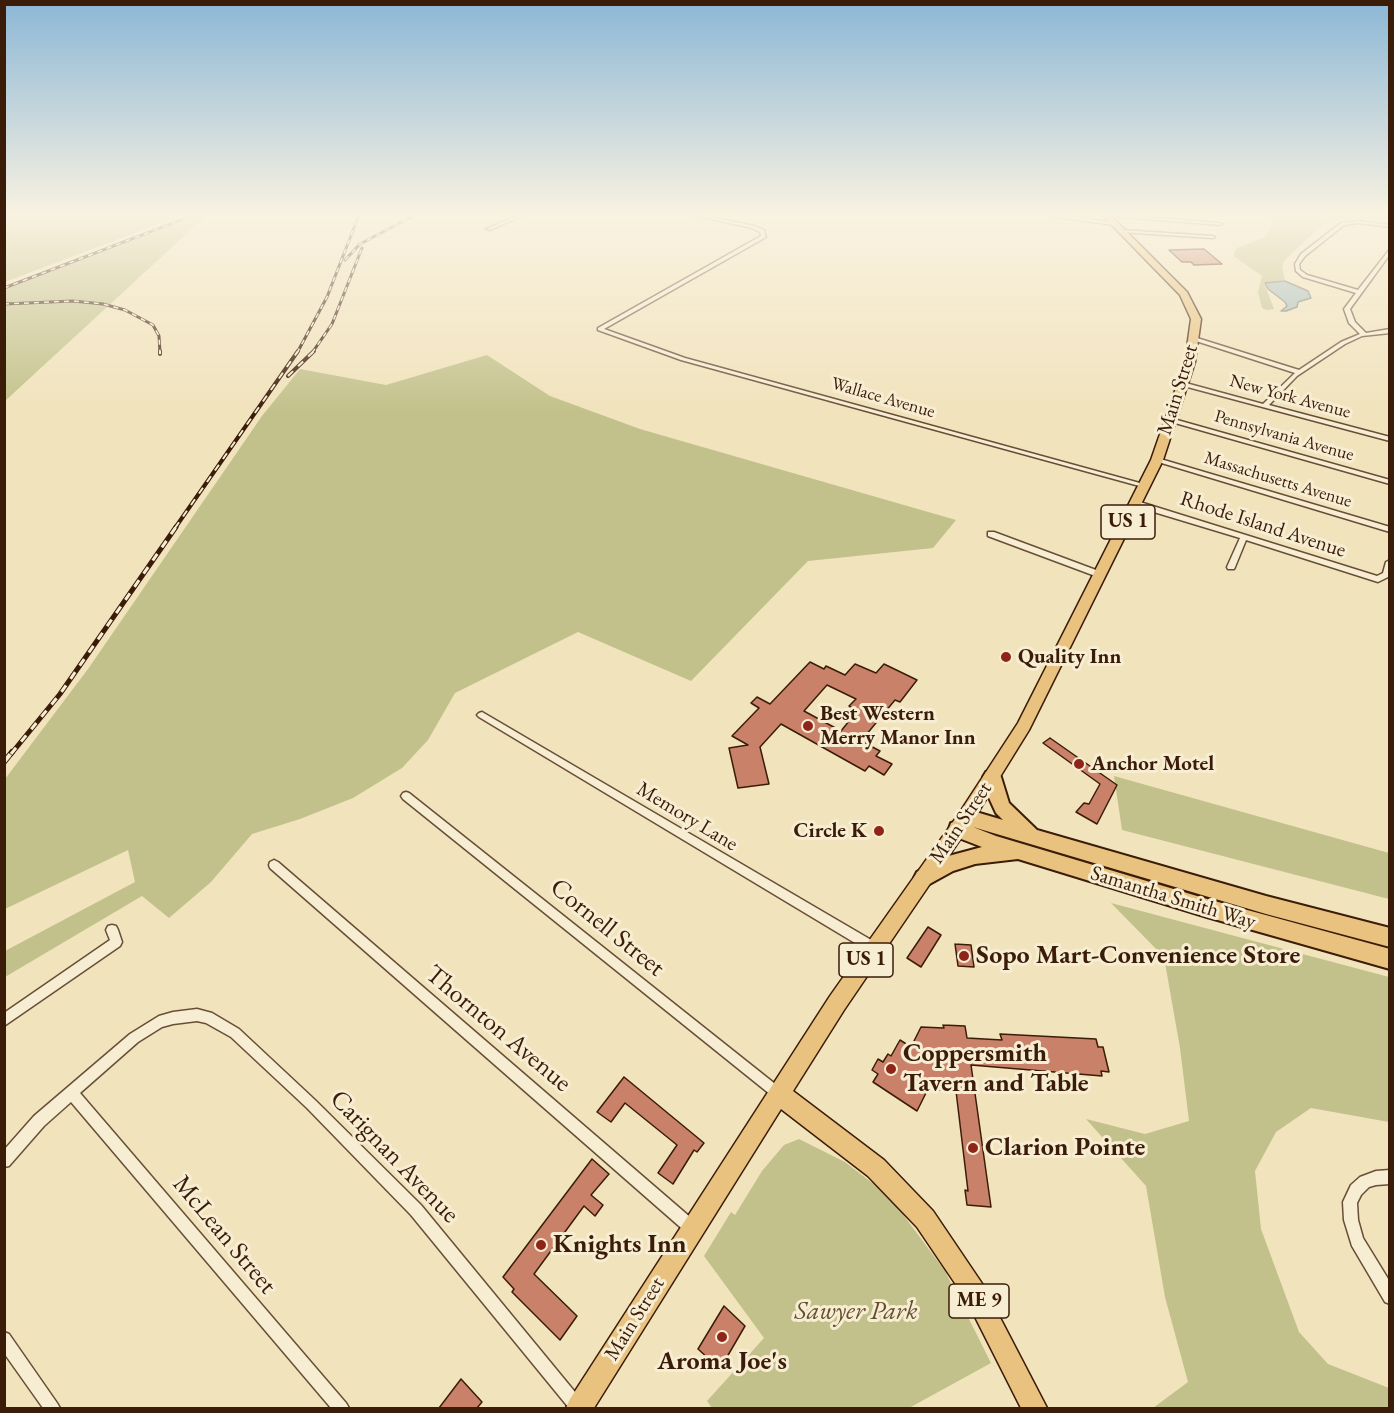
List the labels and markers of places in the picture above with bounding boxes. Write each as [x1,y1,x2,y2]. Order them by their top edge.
place label: Quality Inn [1018,644,1121,670]
marker: Quality Inn [999,650,1013,664]
place label: Best Western Merry Manor Inn [820,701,976,751]
marker: Best Western Merry Manor Inn [801,719,815,733]
place label: Anchor Motel [1091,751,1214,777]
marker: Anchor Motel [1072,757,1086,771]
place label: Circle K [794,818,867,844]
marker: Circle K [872,824,886,838]
place label: Sopo Mart-Convenience Store [976,940,1300,972]
marker: Sopo Mart-Convenience Store [957,949,971,963]
place label: Coppersmith Tavern and Table [903,1038,1089,1100]
marker: Coppersmith Tavern and Table [884,1062,898,1076]
place label: Clarion Pointe [985,1132,1145,1164]
marker: Clarion Pointe [966,1141,980,1155]
place label: Knights Inn [553,1229,686,1261]
marker: Knights Inn [534,1238,548,1252]
marker: Aroma Joe's [715,1330,729,1344]
place label: Aroma Joe's [657,1346,787,1378]

